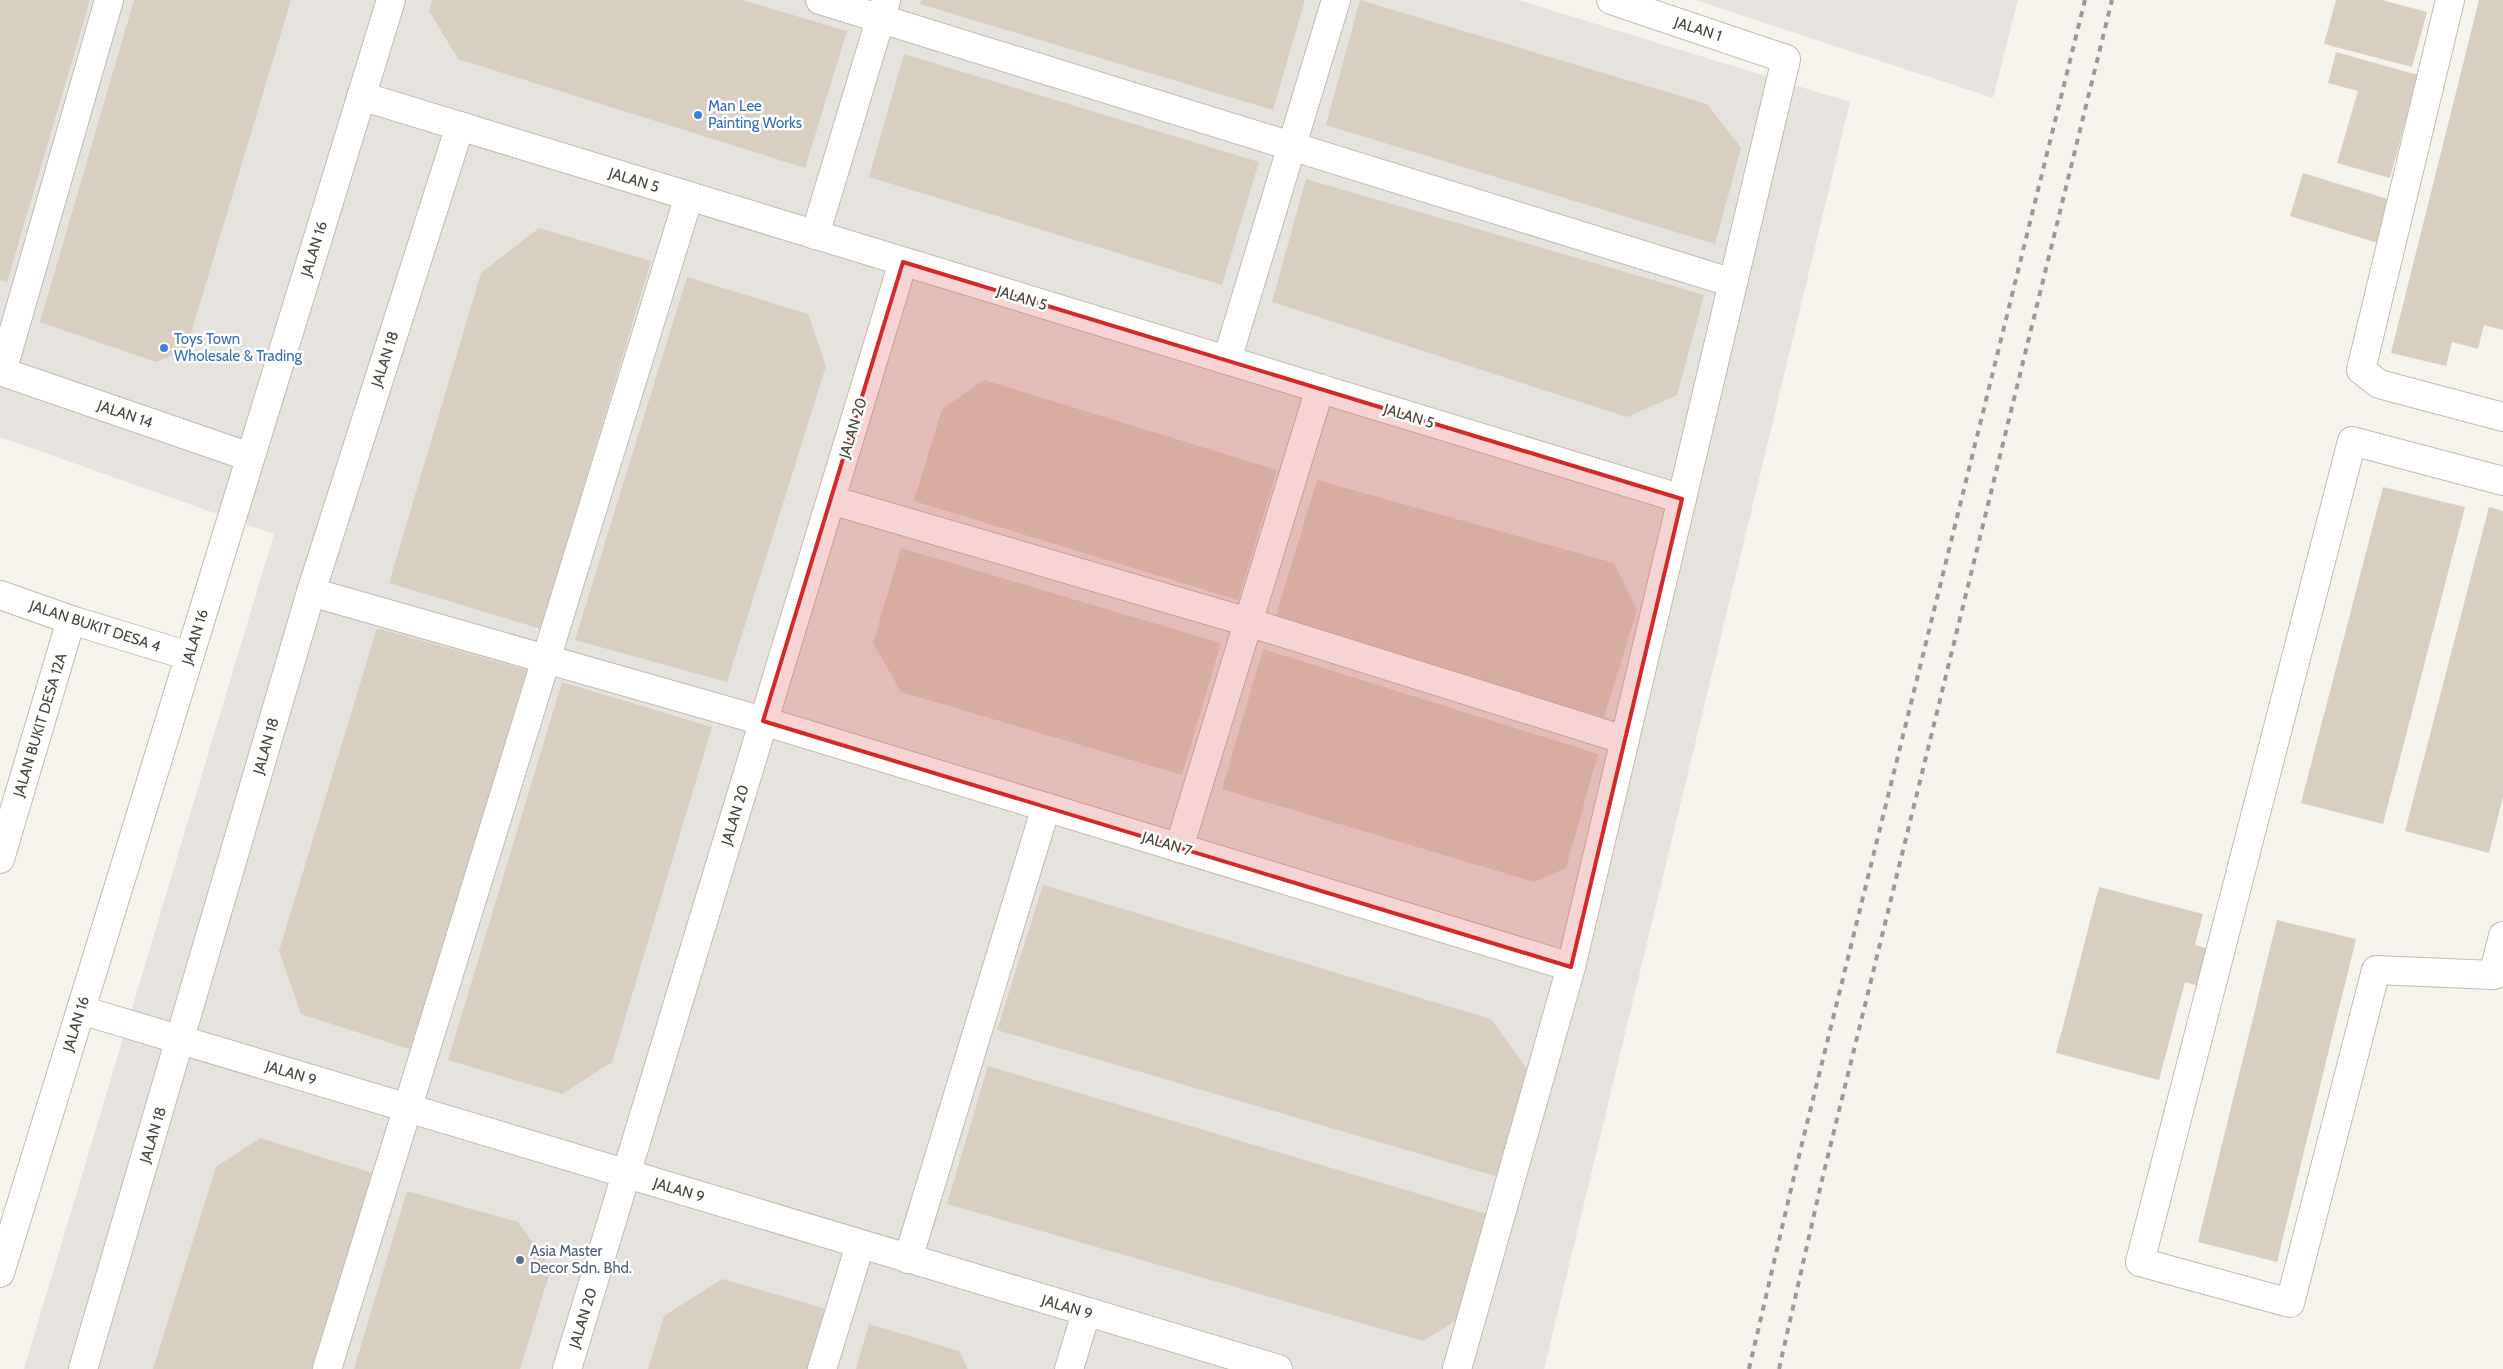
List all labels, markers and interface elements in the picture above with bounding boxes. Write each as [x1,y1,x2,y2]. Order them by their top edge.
street label: JALAN 1 [1671,13,1724,45]
place label: Man Lee Painting Works [708,97,802,132]
marker: Man Lee Painting Works [692,109,704,121]
street label: JALAN 5 [606,164,661,196]
street label: JALAN 16 [297,219,331,280]
street label: JALAN 5 [994,282,1049,314]
street label: JALAN 18 [367,329,402,390]
place label: Toys Town Wholesale & Trading [174,330,303,365]
marker: Toys Town Wholesale & Trading [158,342,170,354]
street label: JALAN 14 [94,396,155,432]
street label: JALAN 20 [835,396,871,461]
street label: JALAN 5 [1381,400,1436,432]
street label: JALAN BUKIT DESA 4 [26,596,163,656]
street label: JALAN 16 [178,607,212,668]
street label: JALAN BUKIT DESA 12A [9,650,71,800]
street label: JALAN 18 [249,716,283,777]
street label: JALAN 20 [717,783,753,848]
street label: JALAN 7 [1139,828,1195,860]
street label: JALAN 16 [59,994,93,1055]
street label: JALAN 9 [262,1056,319,1089]
street label: JALAN 18 [136,1105,170,1166]
street label: JALAN 9 [650,1173,707,1206]
place label: Asia Master Decor Sdn. Bhd. [530,1242,632,1277]
marker: Asia Master Decor Sdn. Bhd. [514,1254,526,1266]
street label: JALAN 20 [565,1286,601,1351]
street label: JALAN 9 [1038,1290,1095,1323]

